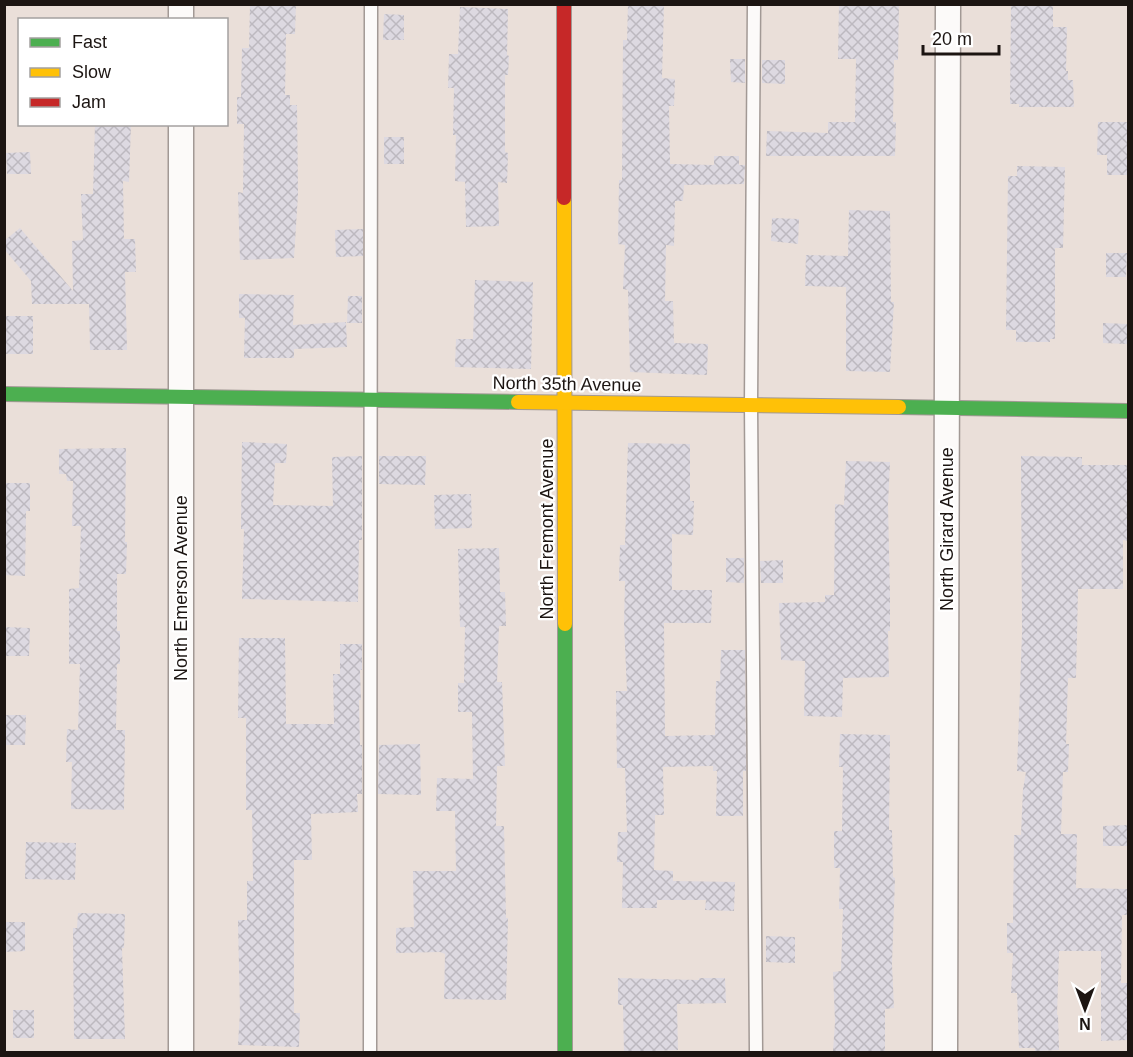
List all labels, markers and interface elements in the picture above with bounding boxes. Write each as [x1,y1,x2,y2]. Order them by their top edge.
legend [18,18,228,126]
scale bar [923,18,1000,56]
text: 20 m [932,29,972,49]
text: Fast [72,32,107,52]
text: Slow [72,62,112,82]
text: Jam [72,92,106,112]
street label: North 35th Avenue [492,373,642,395]
street label: North Fremont Avenue [537,439,557,619]
street label: North Girard Avenue [937,447,957,611]
street label: North Emerson Avenue [171,495,191,681]
north arrow [1055,979,1115,1039]
text: N [1079,1015,1091,1032]

